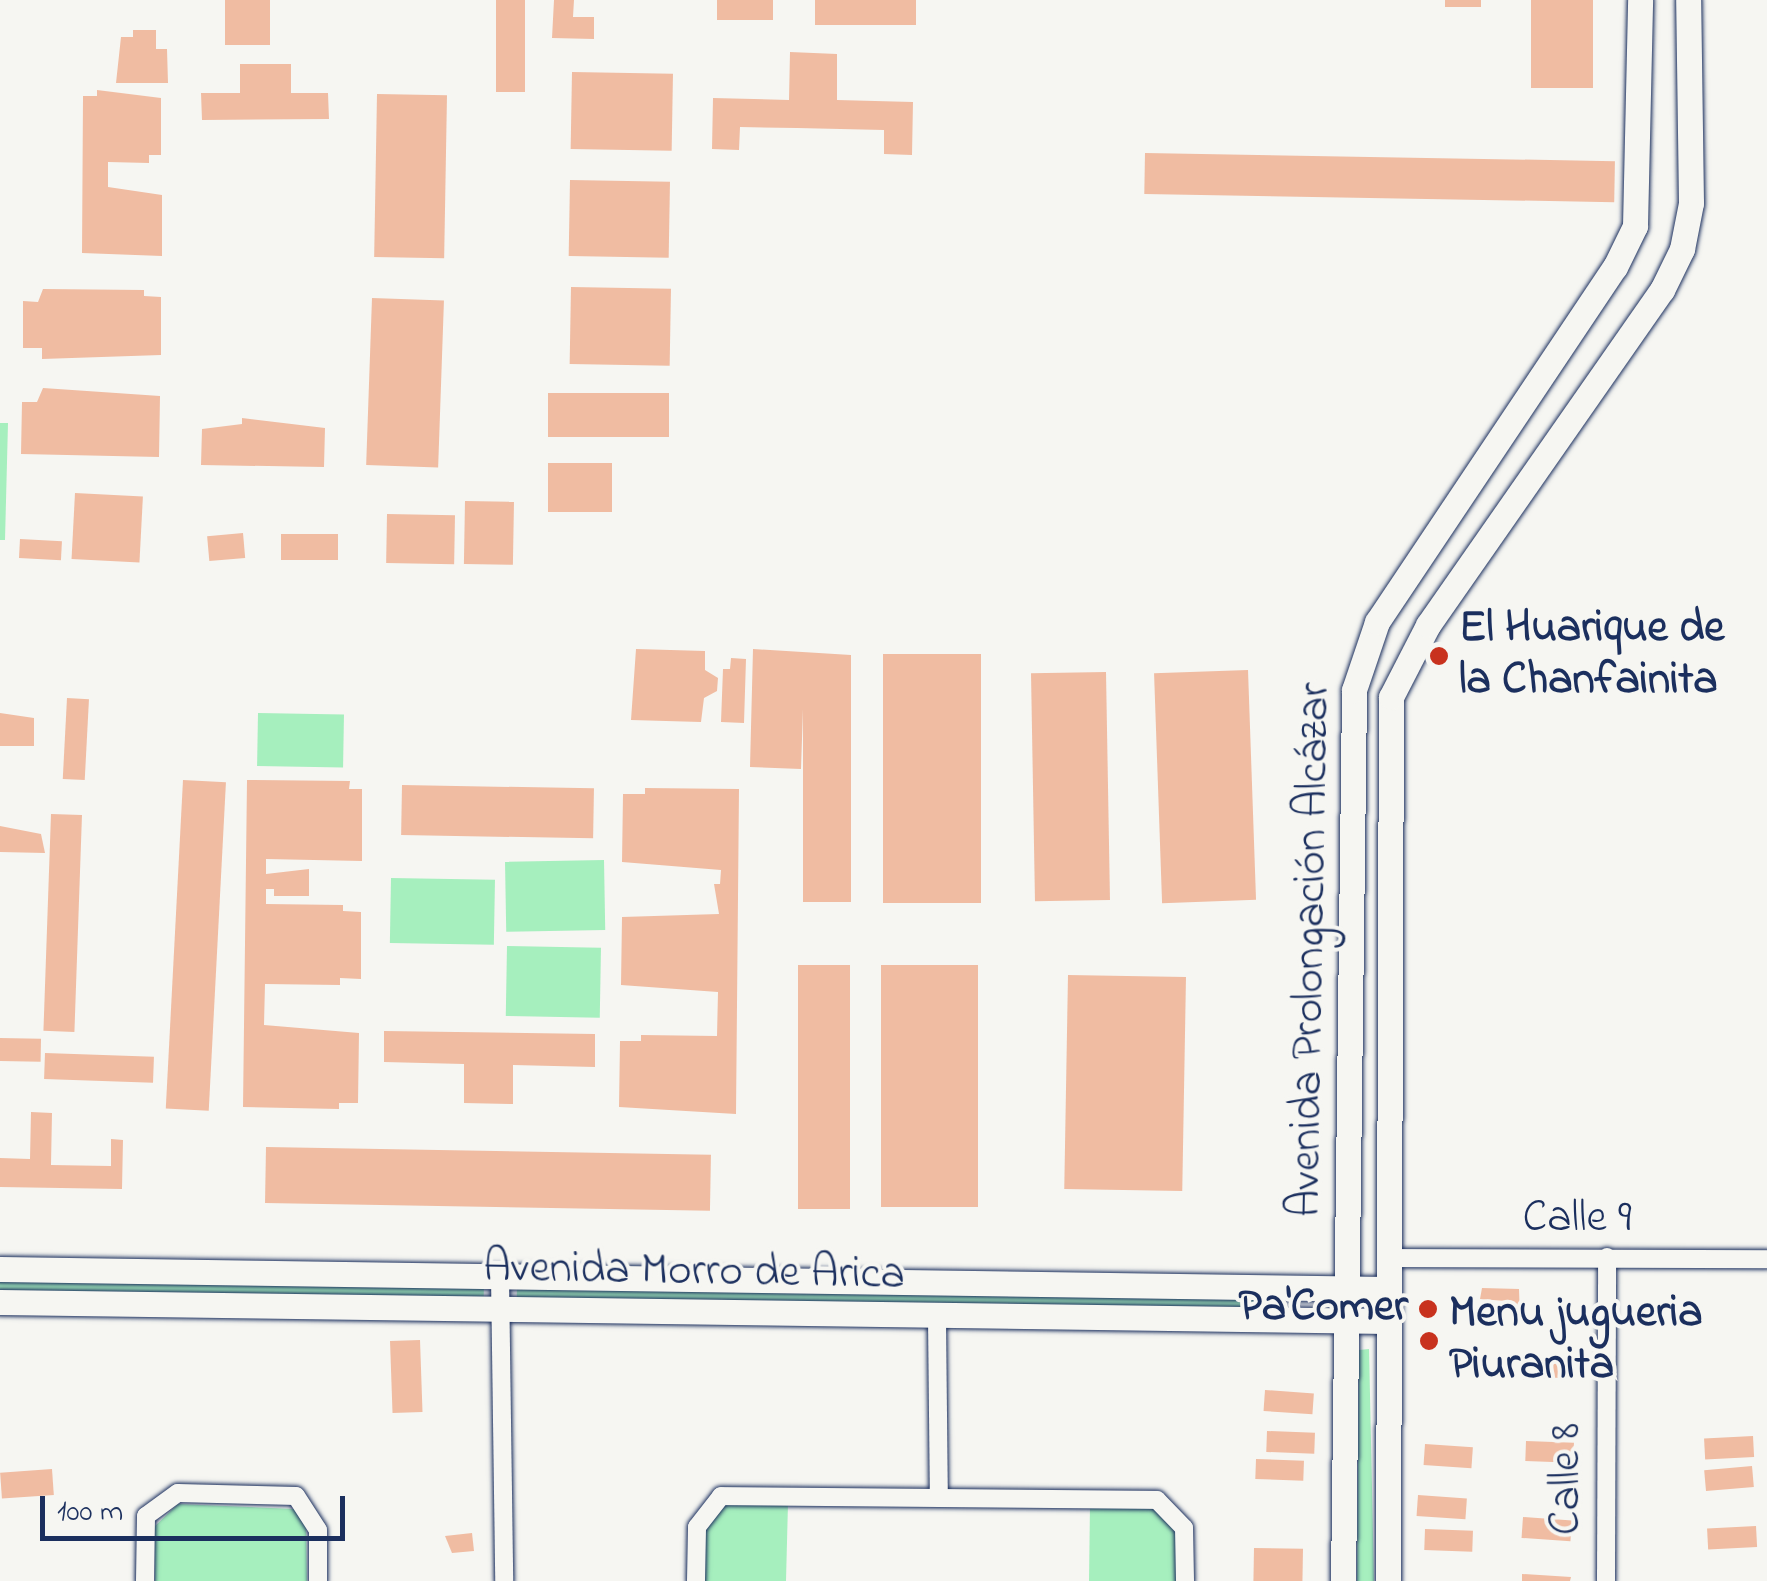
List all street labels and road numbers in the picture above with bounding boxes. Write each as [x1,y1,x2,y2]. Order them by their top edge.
street label: Avenida Prolongación Alcázar [1280,682,1344,1218]
street label: Calle 9 [1522,1193,1632,1247]
street label: Avenida Morro de Arica [483,1242,905,1304]
street label: Calle 8 [1541,1423,1595,1535]

